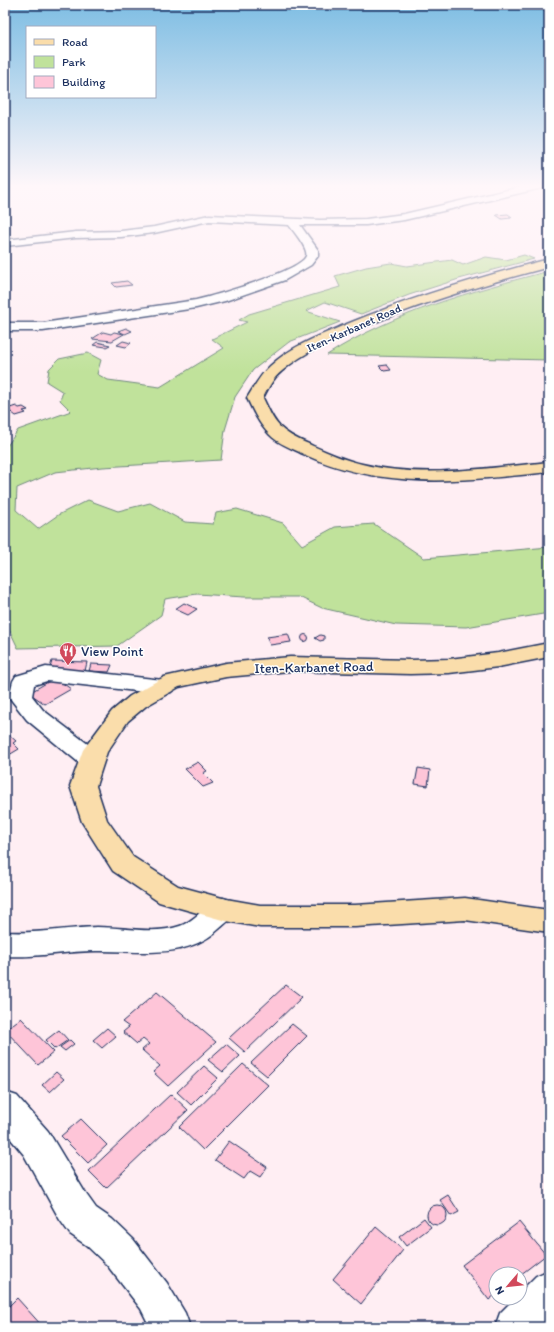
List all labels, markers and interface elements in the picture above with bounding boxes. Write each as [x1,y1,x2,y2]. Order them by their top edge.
legend [26,26,156,98]
text: Road [62,35,88,49]
text: Park [62,55,86,69]
text: Building [62,75,106,89]
street label: Iten-Karbanet Road [304,301,404,355]
restaurant icon: View Point [58,641,78,666]
place label: View Point [81,643,144,660]
street label: Iten-Karbanet Road [254,658,374,677]
north arrow [488,1266,528,1306]
text: N [492,1284,507,1297]

